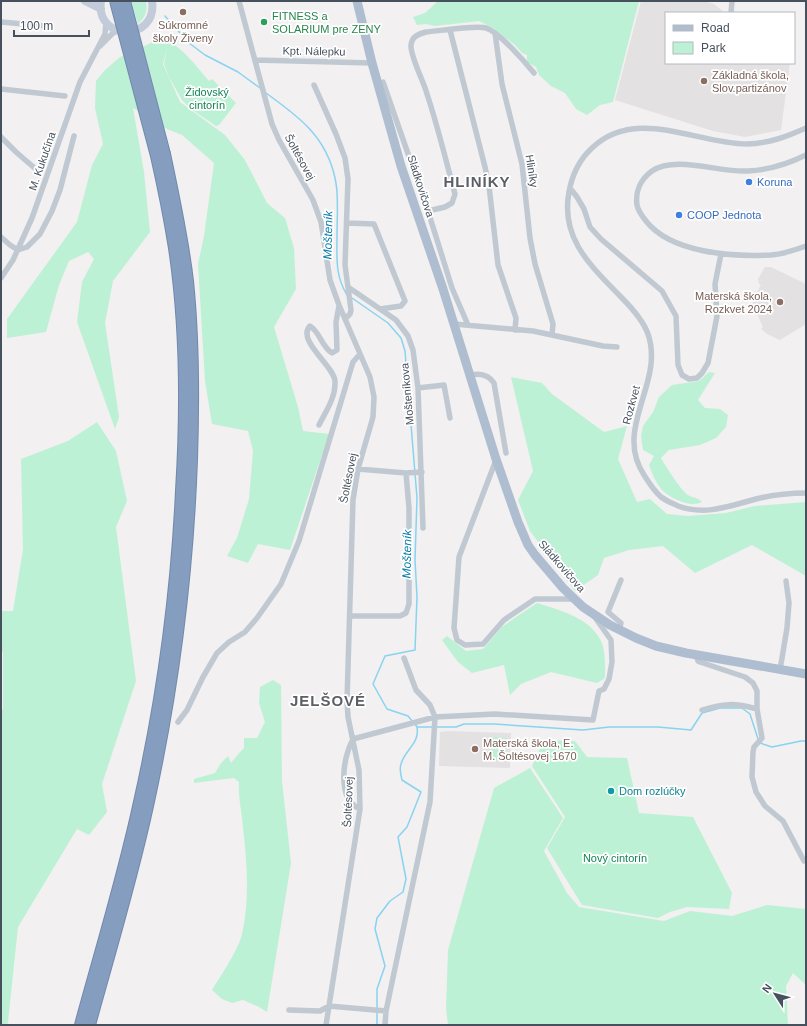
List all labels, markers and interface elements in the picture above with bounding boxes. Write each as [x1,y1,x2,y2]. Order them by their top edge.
marker: Súkromné školy Živeny [178,7,188,17]
place label: FITNESS a SOLARIUM pre ZENY [272,10,381,35]
scale bar [14,12,89,38]
legend [665,12,795,64]
marker: FITNESS a SOLARIUM pre ZENY [259,17,269,27]
text: 100 m [20,19,53,33]
place label: Súkromné školy Živeny [153,19,214,44]
text: Road [701,21,730,35]
text: Park [701,41,727,55]
street label: Kpt. Nálepku [282,44,346,58]
place label: Základná škola, Slov.partizánov [712,69,789,94]
marker: Základná škola, Slov.partizánov [699,76,709,86]
park label: Židovský cintorín [185,86,229,111]
street label: M. Kukučína [26,129,58,192]
street label: Šoltésovej [282,132,318,182]
street label: Sládkovičova [405,153,437,220]
street label: Hliníky [523,154,541,189]
district label: HLINÍKY [444,173,511,190]
place label: Koruna [757,176,793,188]
marker: Koruna [744,177,754,187]
place label: COOP Jednota [687,209,762,221]
water label: Mošteník [321,210,335,259]
marker: COOP Jednota [674,210,684,220]
place label: Materská škola, Rozkvet 2024 [695,290,772,315]
marker: Materská škola, Rozkvet 2024 [775,297,785,307]
street label: Mošteníkova [398,362,416,426]
street label: Rozkvet [620,384,642,426]
street label: Šoltésovej [337,452,359,504]
water label: Mošteník [400,529,414,578]
street label: Sládkovičova [536,538,588,595]
district label: JELŠOVÉ [290,692,366,709]
place label: Materská škola, E. M. Šoltésovej 1670 [483,737,577,762]
marker: Materská škola, E. M. Šoltésovej 1670 [470,744,480,754]
street label: Šoltésovej [341,776,355,828]
place label: Dom rozlúčky [619,785,686,797]
marker: Dom rozlúčky [606,786,616,796]
park label: Nový cintorín [583,852,647,864]
north arrow [755,974,795,1014]
text: N [760,981,774,995]

